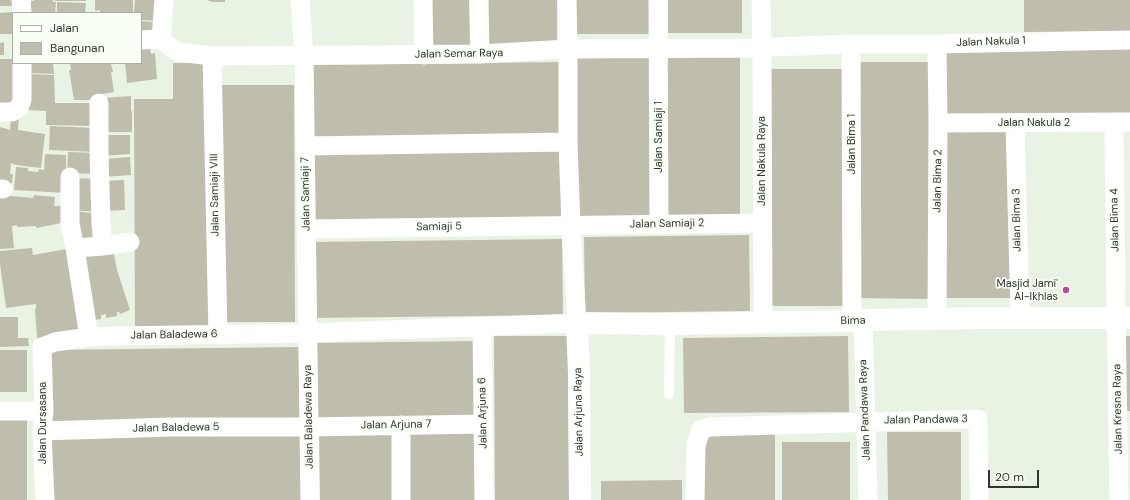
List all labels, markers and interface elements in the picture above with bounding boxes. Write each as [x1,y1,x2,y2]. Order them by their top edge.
legend [12,12,142,64]
text: Jalan [50,20,79,36]
street label: Jalan Nakula 1 [956,34,1026,50]
text: Bangunan [50,40,105,56]
street label: Jalan Semar Raya [415,47,503,61]
street label: Jalan Samiaji 1 [652,101,666,173]
street label: Jalan Bima 1 [845,114,859,174]
street label: Jalan Nakula Raya [755,116,769,206]
street label: Jalan Nakula 2 [998,116,1070,130]
street label: Jalan Bima 2 [931,149,945,213]
street label: Jalan Samiaji VIII [208,153,222,237]
street label: Jalan Samiaji 7 [299,157,313,231]
street label: Jalan Bima 3 [1010,188,1024,252]
street label: Jalan Bima 4 [1108,188,1122,252]
street label: Jalan Samiaji 2 [630,217,704,231]
street label: Samiaji 5 [416,220,462,234]
place label: Masjid Jami' Al-Ikhlas [996,277,1058,303]
marker: Masjid Jami' Al-Ikhlas [1061,285,1071,295]
street label: Bima [840,314,866,328]
street label: Jalan Baladewa 6 [130,328,218,342]
street label: Jalan Pandawa Raya [857,359,873,461]
street label: Jalan Kresna Raya [1111,364,1125,454]
street label: Jalan Baladewa Raya [301,365,317,469]
street label: Jalan Arjuna Raya [572,368,586,456]
street label: Jalan Arjuna 6 [476,377,490,449]
street label: Jalan Dursasana [36,382,50,464]
street label: Jalan Pandawa 3 [884,413,968,427]
street label: Jalan Arjuna 7 [361,418,431,432]
street label: Jalan Baladewa 5 [132,421,220,435]
scale bar [990,462,1041,488]
text: 20 m [995,469,1024,485]

